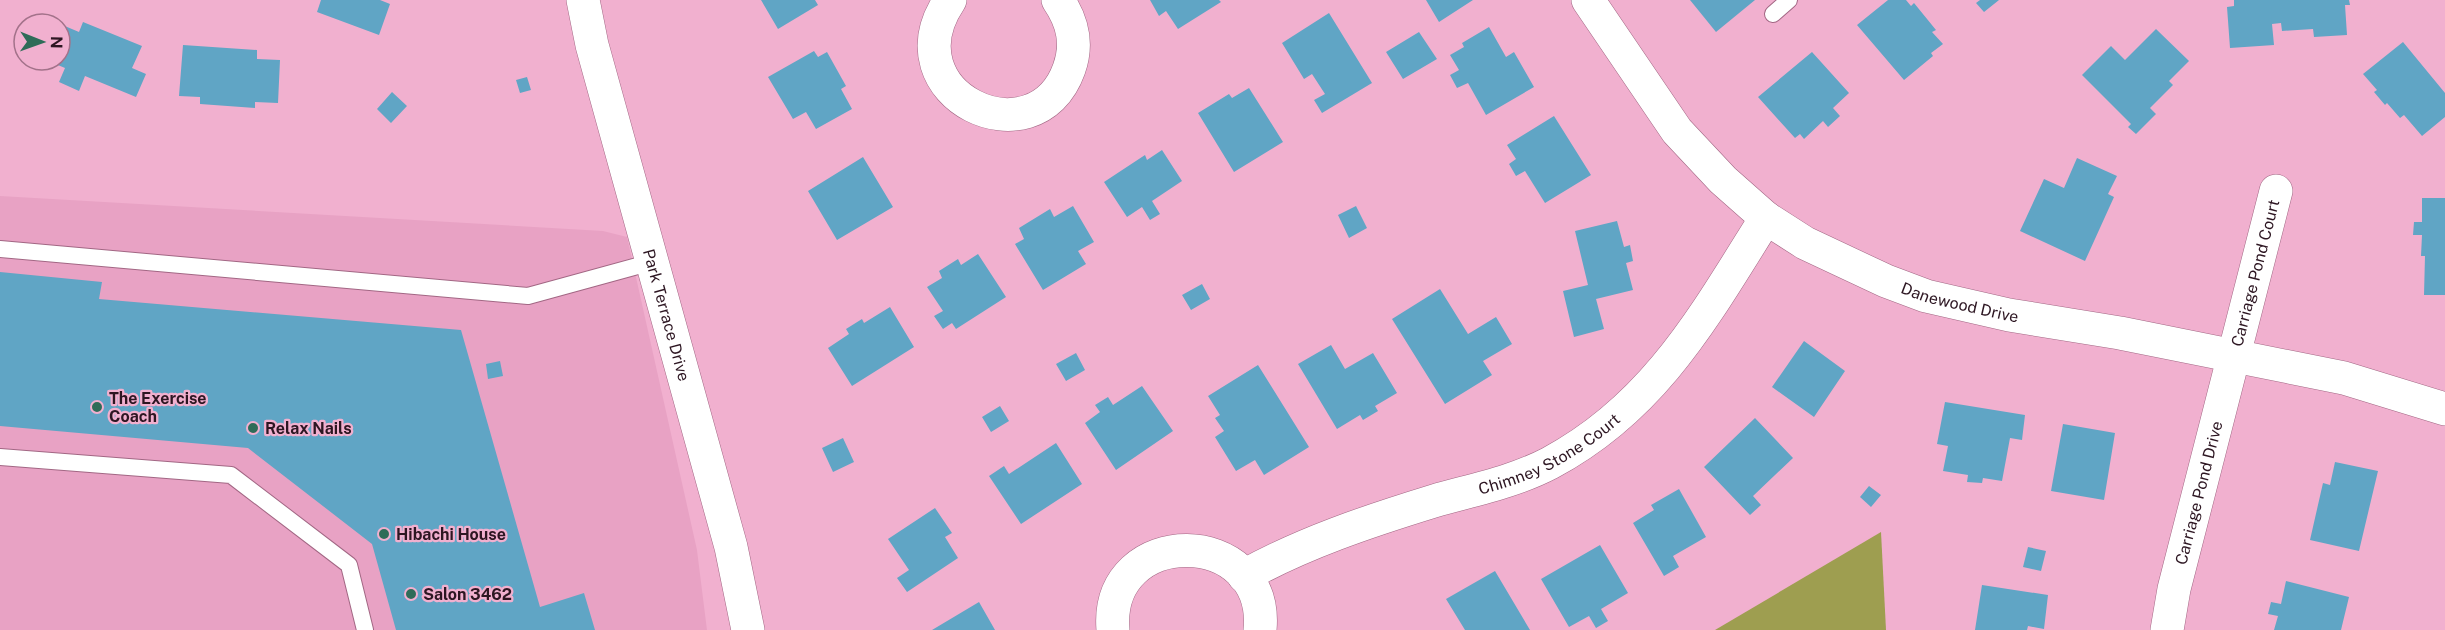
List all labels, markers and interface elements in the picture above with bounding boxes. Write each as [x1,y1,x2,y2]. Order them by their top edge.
north arrow [12,12,72,72]
text: N [47,36,66,49]
street label: Carriage Pond Court [2228,197,2283,349]
street label: Park Terrace Drive [639,247,694,383]
street label: Danewood Drive [1898,279,2020,326]
place label: The Exercise Coach [109,389,207,426]
marker: The Exercise Coach [90,400,104,414]
street label: Chimney Stone Court [1476,410,1624,499]
place label: Relax Nails [265,419,352,438]
street label: Carriage Pond Drive [2172,419,2227,567]
marker: Relax Nails [246,421,260,435]
place label: Hibachi House [396,525,506,544]
marker: Hibachi House [377,527,391,541]
place label: Salon 3462 [423,585,512,604]
marker: Salon 3462 [404,587,418,601]

